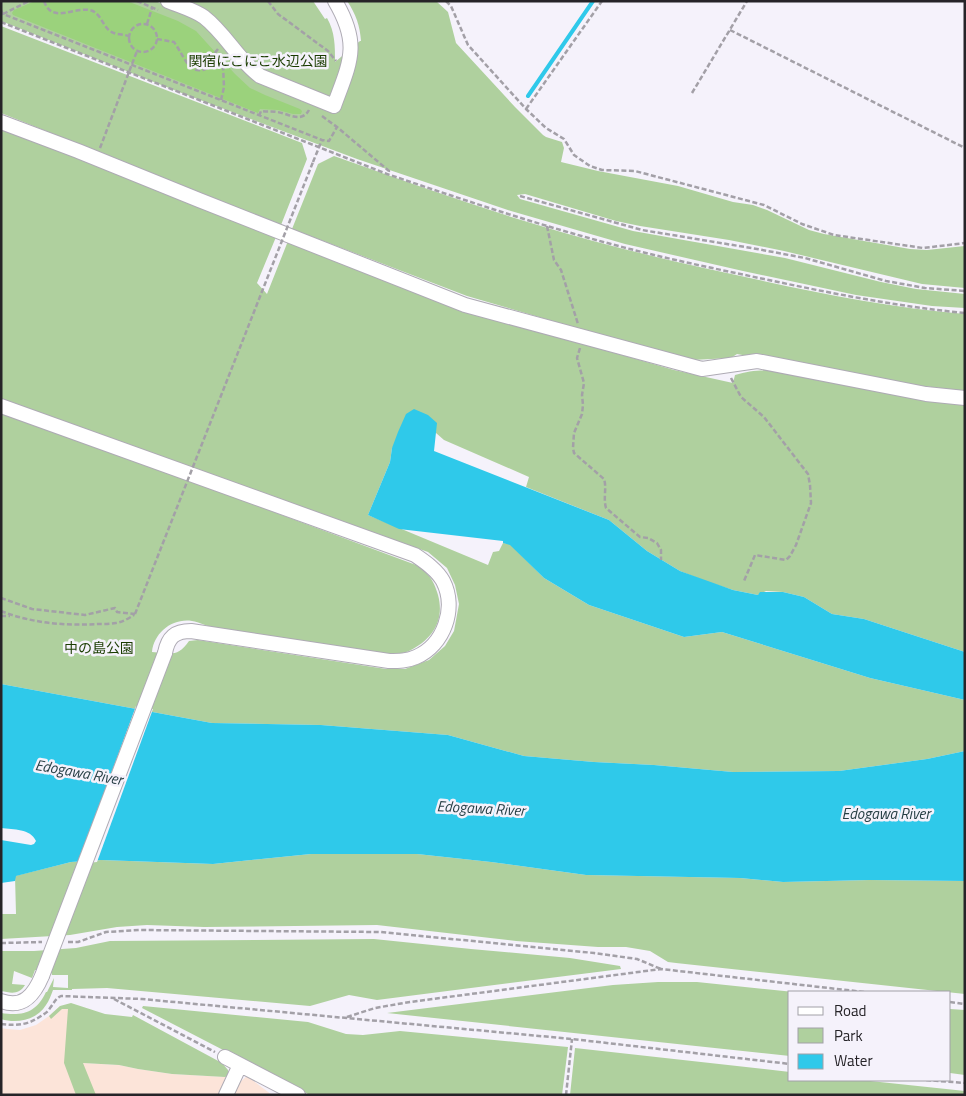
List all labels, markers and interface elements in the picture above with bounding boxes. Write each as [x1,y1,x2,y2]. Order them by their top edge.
park label: 関宿にこにこ水辺公園 [188,50,328,71]
park label: 中の島公園 [64,637,134,658]
water label: Edogawa River [34,753,127,791]
water label: Edogawa River [436,794,528,822]
water label: Edogawa River [842,802,932,825]
legend [788,991,951,1081]
text: Road [834,999,866,1022]
text: Park [834,1024,863,1047]
text: Water [834,1049,873,1072]

